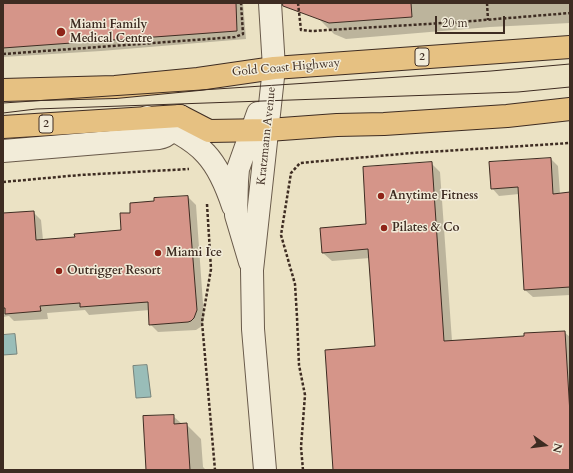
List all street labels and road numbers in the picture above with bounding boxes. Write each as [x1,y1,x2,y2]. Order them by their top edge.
road number: 2 [415,48,429,66]
street label: Gold Coast Highway [231,56,341,80]
street label: Kratzmann Avenue [255,86,279,186]
road number: 2 [39,115,53,133]

